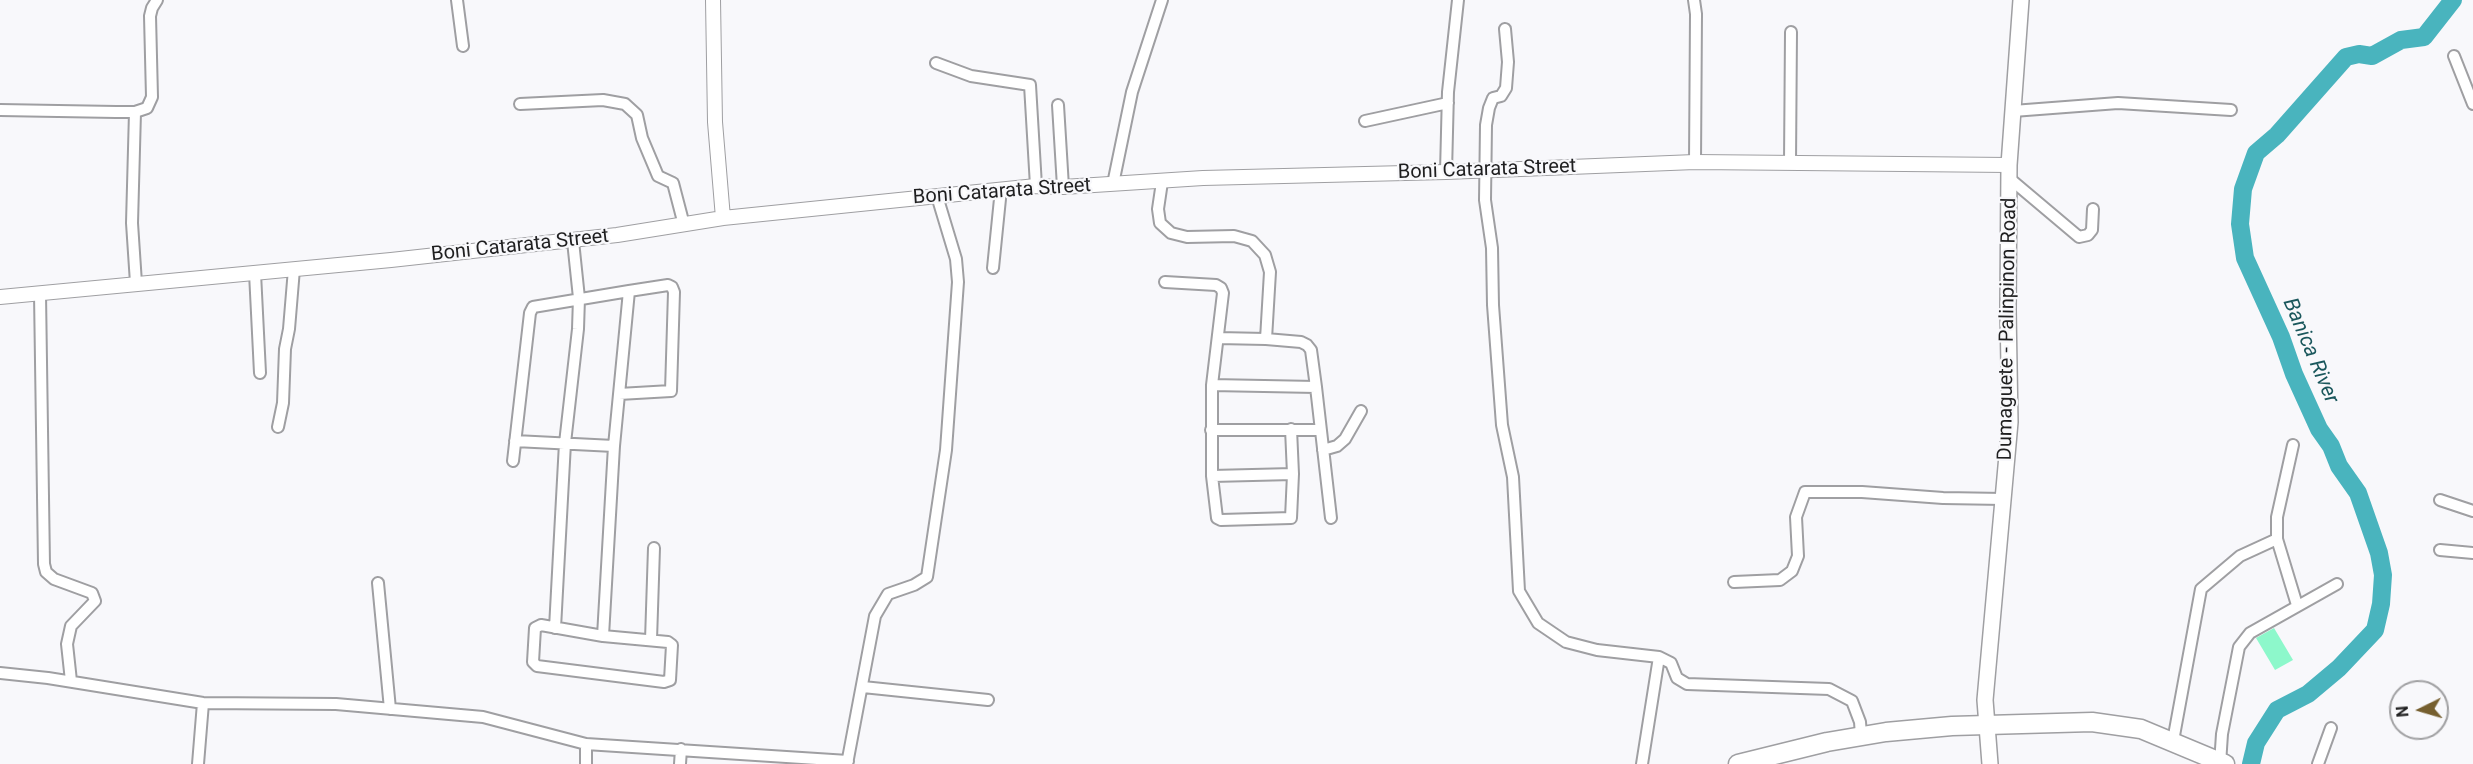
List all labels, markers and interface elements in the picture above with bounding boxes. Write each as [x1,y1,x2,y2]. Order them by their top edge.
street label: Boni Catarata Street [1397,155,1577,185]
street label: Boni Catarata Street [912,174,1092,210]
street label: Dumaguete - Palinpinon Road [1994,197,2022,461]
street label: Boni Catarata Street [430,225,610,267]
water label: Banica River [2277,295,2343,407]
north arrow [2389,680,2449,740]
text: N [2393,705,2413,718]

